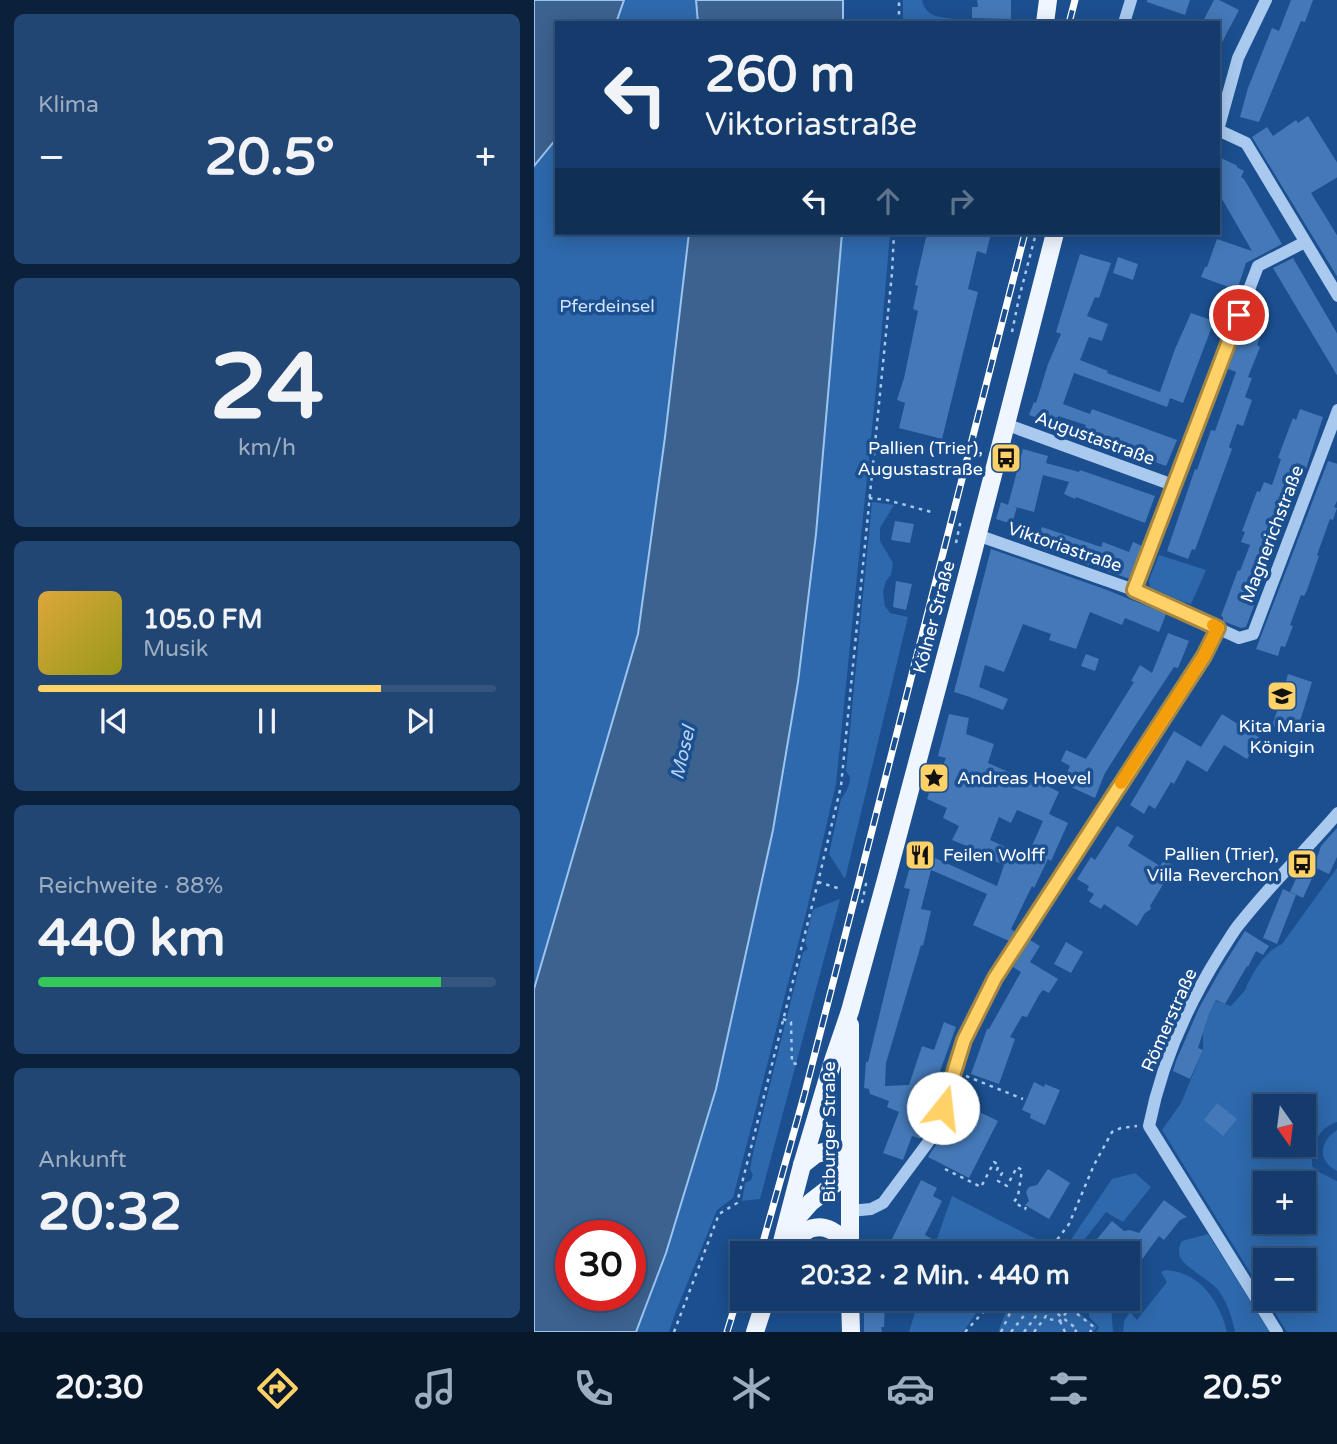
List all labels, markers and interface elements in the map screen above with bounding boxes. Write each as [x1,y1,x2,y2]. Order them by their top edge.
text: 260 m [705,46,855,105]
icon: left [590,49,681,140]
text: Klima [38,91,99,119]
text: Viktoriastraße [705,106,917,144]
text: 20.5° [205,126,335,189]
text: − [38,135,65,181]
text: + [475,135,496,181]
icon: left [796,182,834,220]
icon: ahead [869,182,907,220]
icon: right [942,182,980,220]
pin [1209,285,1269,345]
park label: Pferdeinsel [559,295,655,317]
icon: arrive [1220,296,1258,334]
text: 24 [210,333,324,443]
street label: Augustastraße [1032,406,1158,470]
text: km/h [238,434,296,462]
place label: Pallien (Trier), Augustastraße [857,437,983,480]
bus stop icon: Pallien (Trier), Augustastraße [989,441,1023,475]
street label: Magnerichstraße [1236,462,1308,606]
street label: Viktoriastraße [1005,517,1125,577]
street label: Kölner Straße [908,558,960,676]
text: 105.0 FM [143,604,263,635]
text: Musik [143,635,208,663]
school or university icon: Kita Maria Königin [1265,679,1299,713]
icon: previous [95,702,133,740]
icon: pause [248,702,286,740]
icon: next [401,702,439,740]
place label: Kita Maria Königin [1238,715,1326,758]
water label: Mosel [666,722,700,782]
place icon: Andreas Hoevel [917,761,951,795]
place label: Andreas Hoevel [957,767,1091,789]
restaurant icon: Feilen Wolff [903,838,937,872]
place label: Pallien (Trier), Villa Reverchon [1147,843,1279,886]
place label: Feilen Wolff [943,844,1045,866]
bus stop icon: Pallien (Trier), Villa Reverchon [1285,847,1319,881]
text: Reichweite · 88% [38,872,223,900]
text: 440 km [38,907,226,970]
street label: Römerstraße [1136,965,1202,1075]
street label: Bitburger Straße [818,1061,840,1203]
position arrow [906,1071,980,1145]
north arrow [1253,1094,1316,1157]
map controls [1253,1094,1316,1311]
text: Ankunft [38,1146,127,1174]
button: + [1253,1171,1316,1234]
text: 20:32 [38,1181,182,1244]
speed limit sign: 30 [555,1220,646,1311]
button: − [1253,1248,1316,1311]
text: 20:32 · 2 Min. · 440 m [800,1260,1070,1291]
icon: directions [253,1364,302,1413]
icon: music [411,1364,460,1413]
icon: phone [569,1364,618,1413]
icon: climate [727,1364,776,1413]
icon: car [886,1364,935,1413]
icon: filters [1044,1364,1093,1413]
text: 20:30 [55,1369,143,1407]
text: 20.5° [1202,1369,1282,1407]

